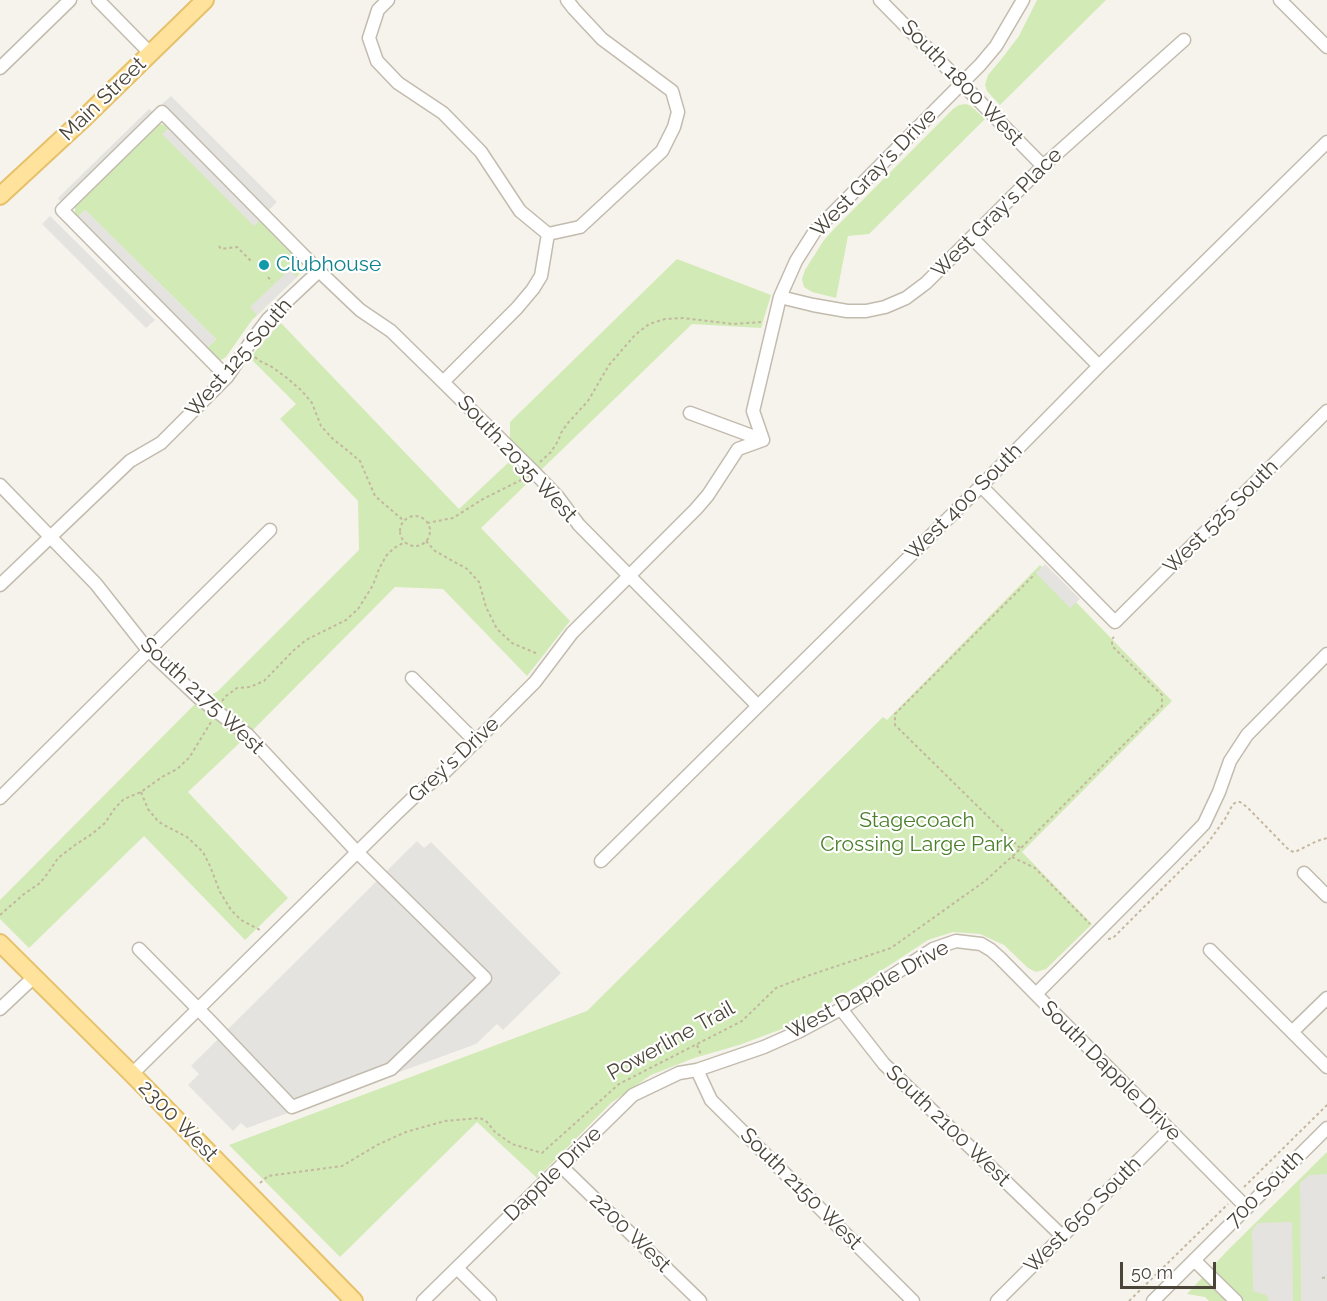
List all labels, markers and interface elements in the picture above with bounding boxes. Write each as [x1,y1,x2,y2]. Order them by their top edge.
street label: South 1800 West [896,15,1028,151]
street label: Main Street [55,52,151,146]
street label: West Gray's Drive [806,103,942,243]
street label: West Gray's Place [927,143,1067,283]
place label: Clubhouse [276,252,381,278]
marker: Clubhouse [257,258,271,272]
street label: West 125 South [181,293,297,423]
street label: South 2035 West [452,390,582,528]
street label: West 400 South [900,438,1028,566]
street label: West 525 South [1158,454,1284,580]
street label: South 2175 West [135,632,269,760]
street label: Grey's Drive [403,712,505,808]
park label: Stagecoach Crossing Large Park [820,808,1014,858]
street label: West Dapple Drive [783,935,953,1045]
street label: Powerline Trail [603,996,739,1086]
street label: South Dapple Drive [1036,996,1186,1146]
street label: South 2100 West [880,1060,1016,1192]
street label: 2300 West [133,1075,223,1167]
street label: Dapple Drive [499,1121,607,1227]
street label: South 2150 West [735,1123,867,1255]
street label: 700 South [1221,1145,1309,1233]
street label: West 650 South [1019,1151,1147,1279]
street label: 2200 West [584,1188,676,1278]
scale bar [1123,1250,1219,1288]
text: 50 m [1131,1262,1173,1283]

